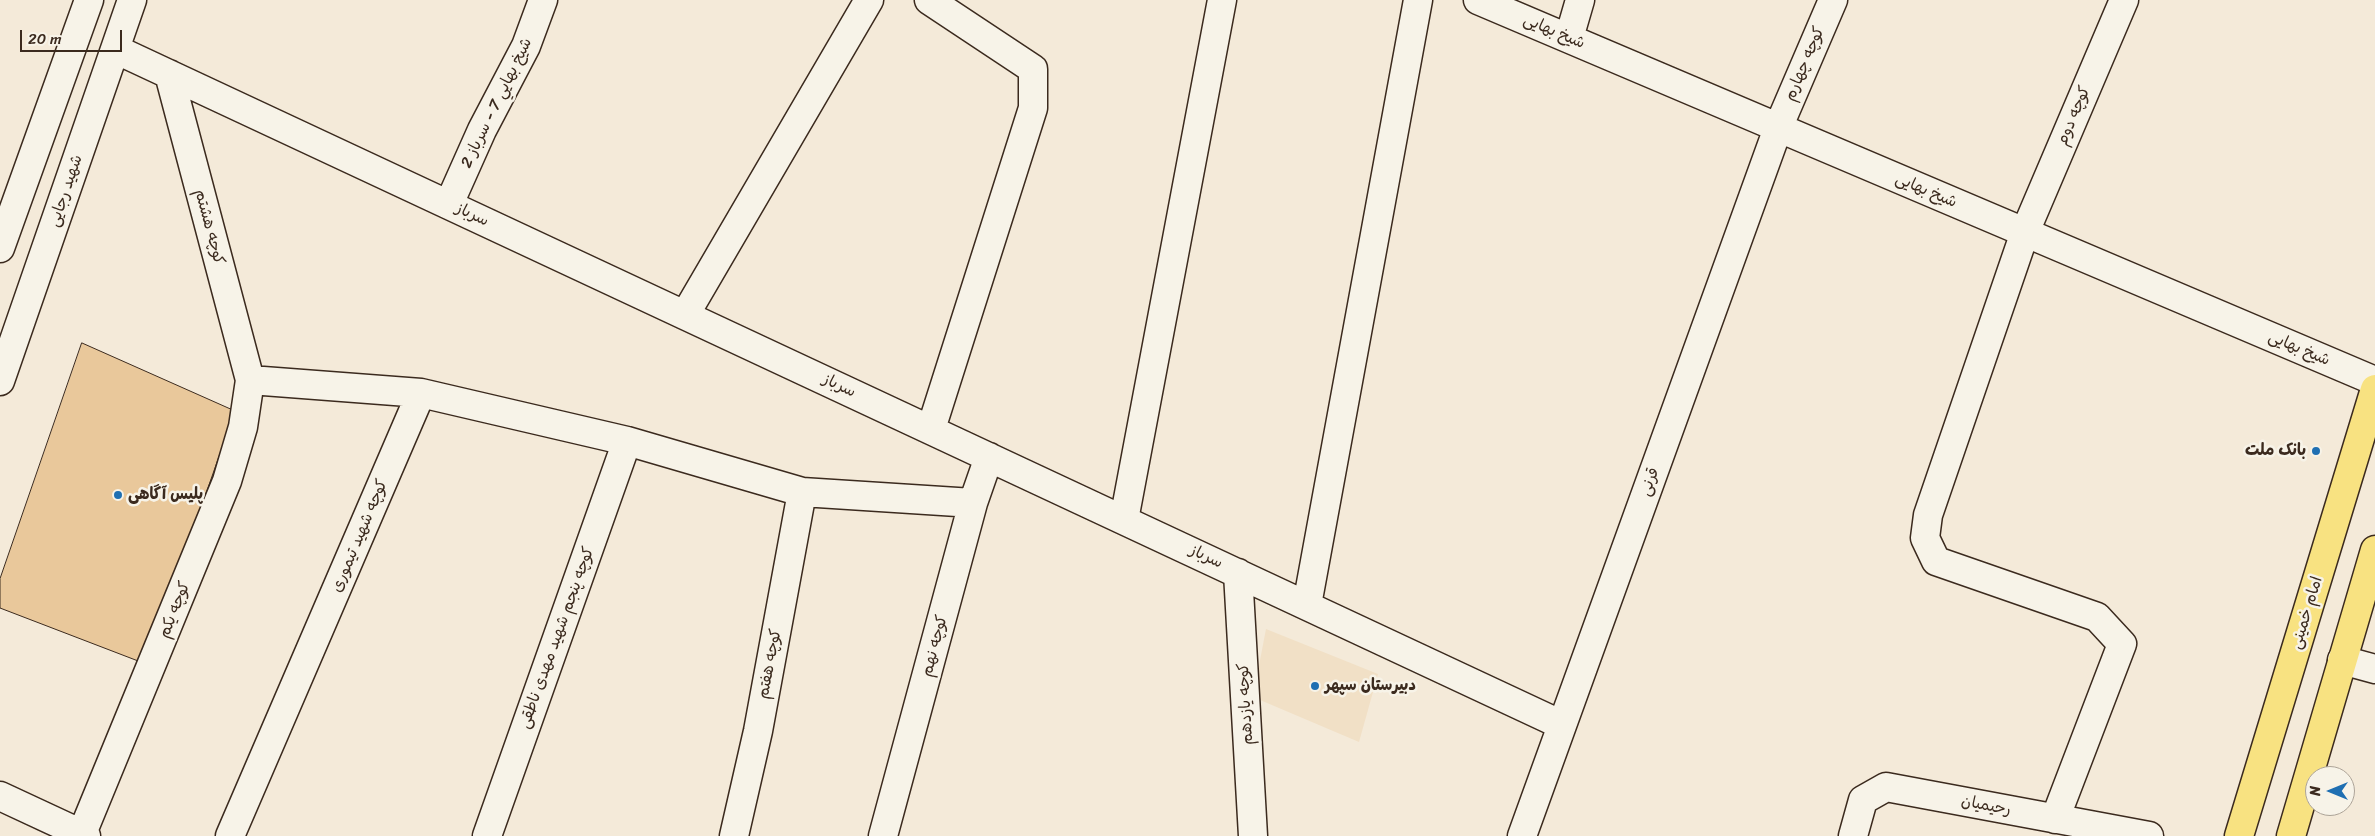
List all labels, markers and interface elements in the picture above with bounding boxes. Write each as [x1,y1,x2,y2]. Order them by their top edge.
street label: شیخ بهایی [1520,10,1588,54]
scale bar [22,20,125,52]
street label: کوچه چهارم [1781,24,1829,104]
text: 20 m [28,26,62,52]
street label: شيخ بهايي 7 - سرباز 2 [457,35,537,171]
street label: کوچه دوم [2053,83,2095,149]
street label: شهید رجایی [45,152,87,230]
street label: شیخ بهایی [1892,169,1960,213]
street label: کوچه هشتم [190,187,228,267]
street label: سرباز [452,199,492,231]
street label: شیخ بهایی [2265,327,2333,371]
street label: سرباز [819,370,859,402]
place label: بانک ملت [2245,441,2306,461]
marker: بانک ملت [2310,445,2322,457]
street label: قرنی [1636,465,1664,499]
street label: کوچه شهید تیموری [328,477,392,595]
place label: پلیس آگاهی [128,485,203,505]
marker: پلیس آگاهی [112,489,124,501]
street label: سرباز [1186,541,1226,573]
street label: کوچه پنجم شهید مهدی ناطقی [515,544,599,732]
street label: امام خمینی [2287,574,2327,652]
street label: کوچه یکم [155,579,195,641]
street label: کوچه نهم [918,613,952,679]
street label: کوچه هفتم [754,627,786,701]
street label: کوچه یازدهم [1234,663,1258,745]
place label: دبیرستان سپهر [1325,676,1416,696]
marker: دبیرستان سپهر [1309,680,1321,692]
north arrow [2305,766,2355,816]
text: N [2303,786,2328,796]
street label: رحیمیان [1960,792,2012,820]

